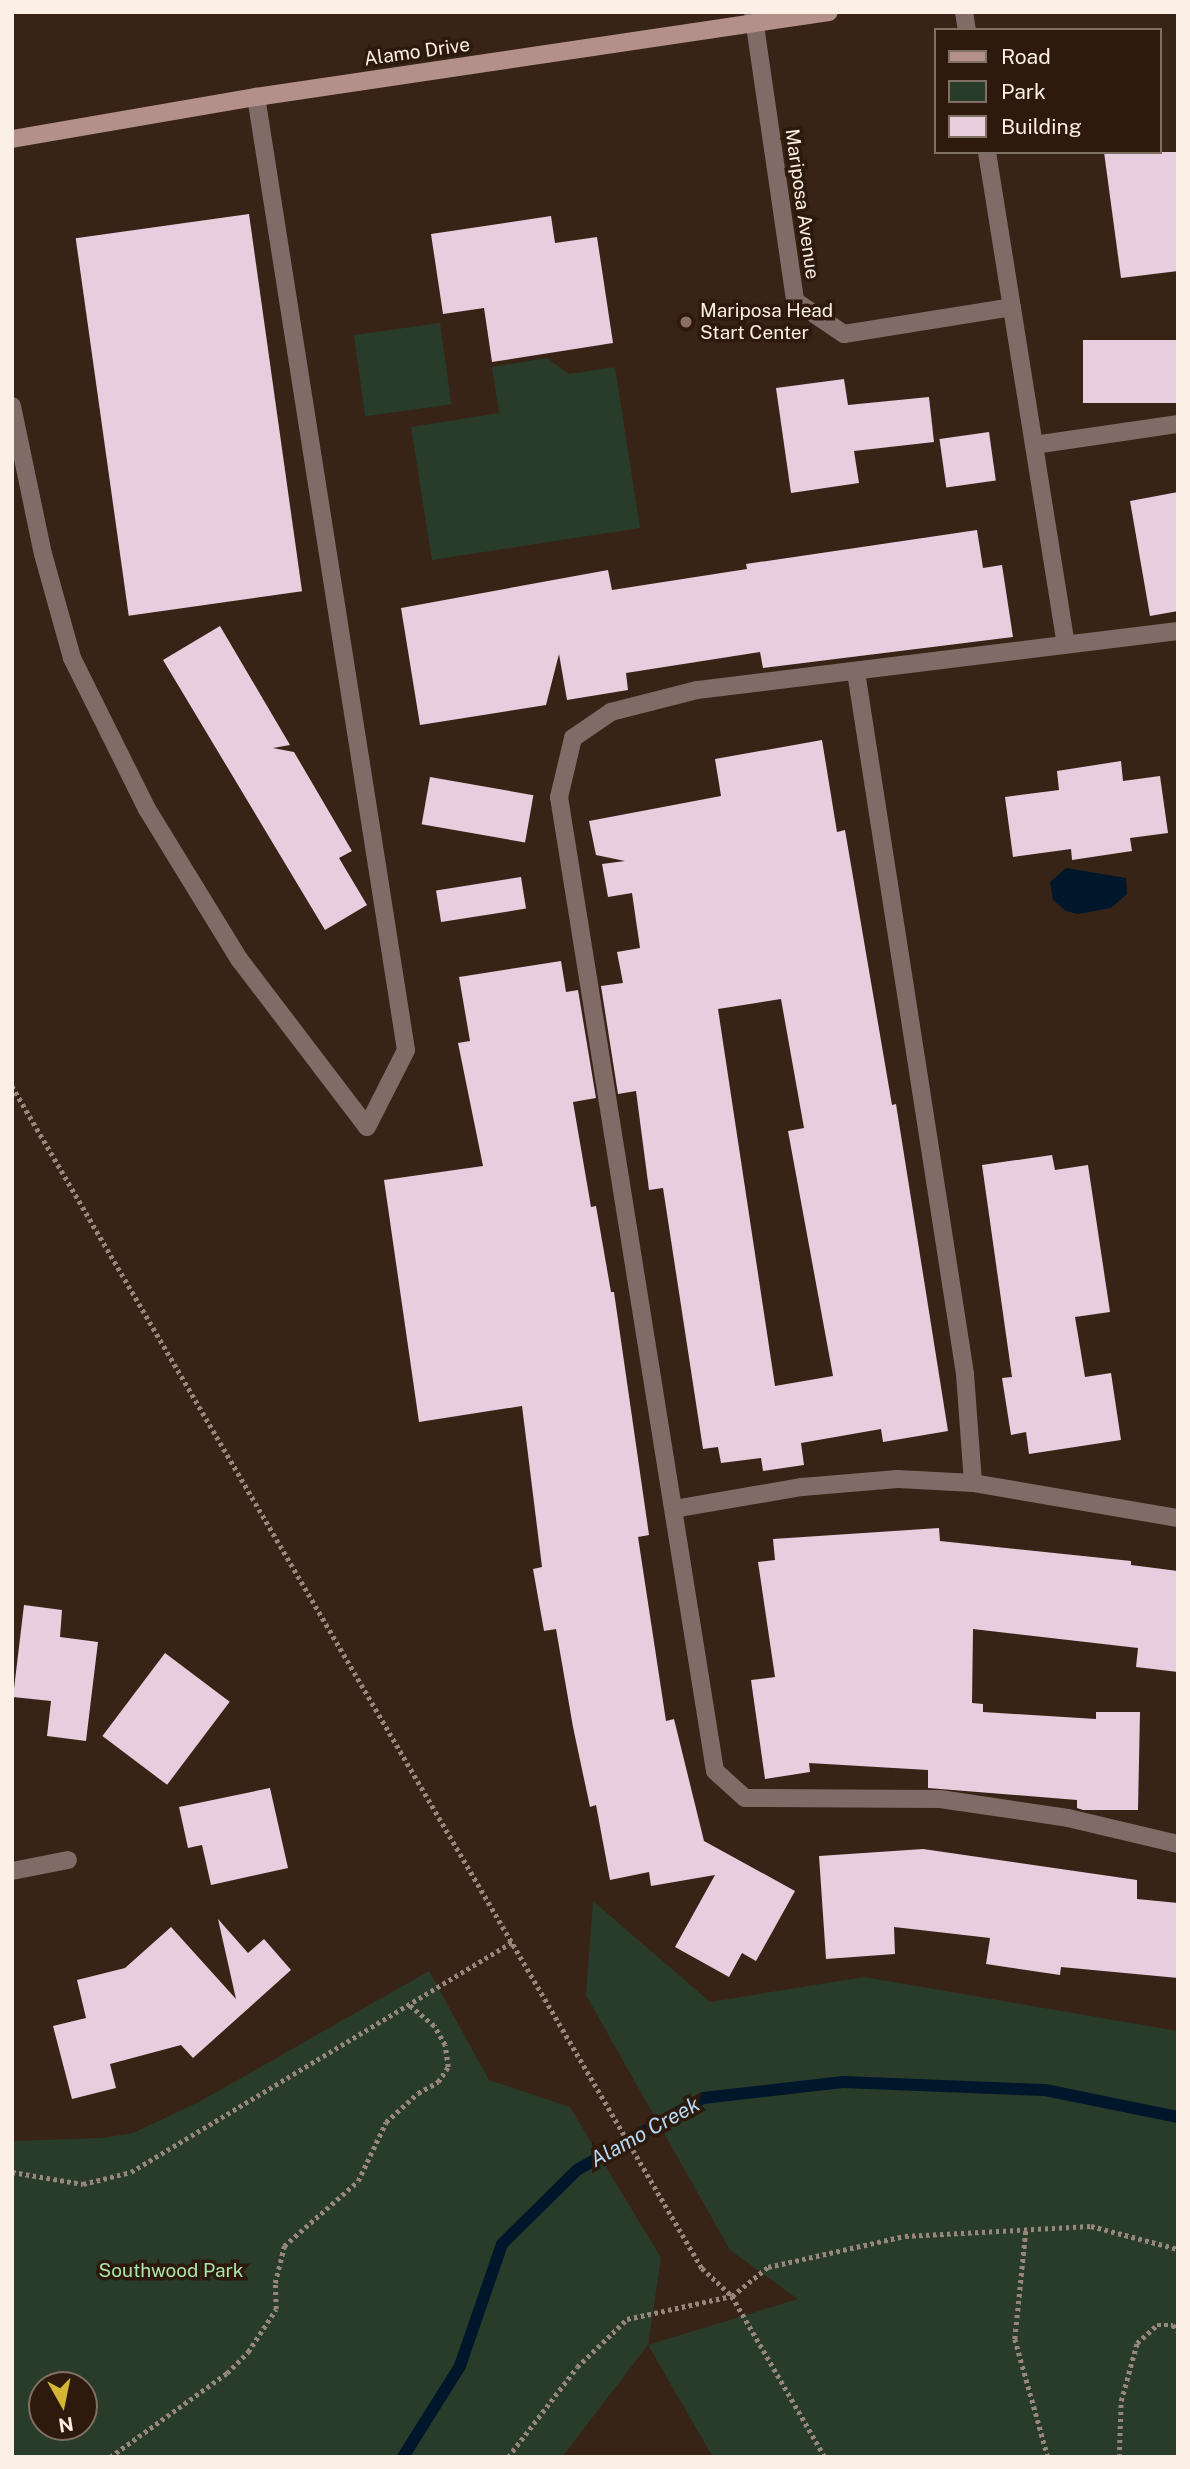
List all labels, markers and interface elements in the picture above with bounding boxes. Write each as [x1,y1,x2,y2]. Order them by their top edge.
legend [934,28,1162,154]
street label: Alamo Drive [362,33,472,71]
text: Road [1001,44,1051,69]
text: Park [1001,79,1046,104]
text: Building [1001,114,1082,139]
street label: Mariposa Avenue [780,127,824,281]
place label: Mariposa Head Start Center [700,300,833,344]
marker: Mariposa Head Start Center [678,314,694,330]
water label: Alamo Creek [586,2092,704,2172]
park label: Southwood Park [98,2260,244,2282]
north arrow [28,2371,98,2441]
text: N [57,2413,75,2437]

